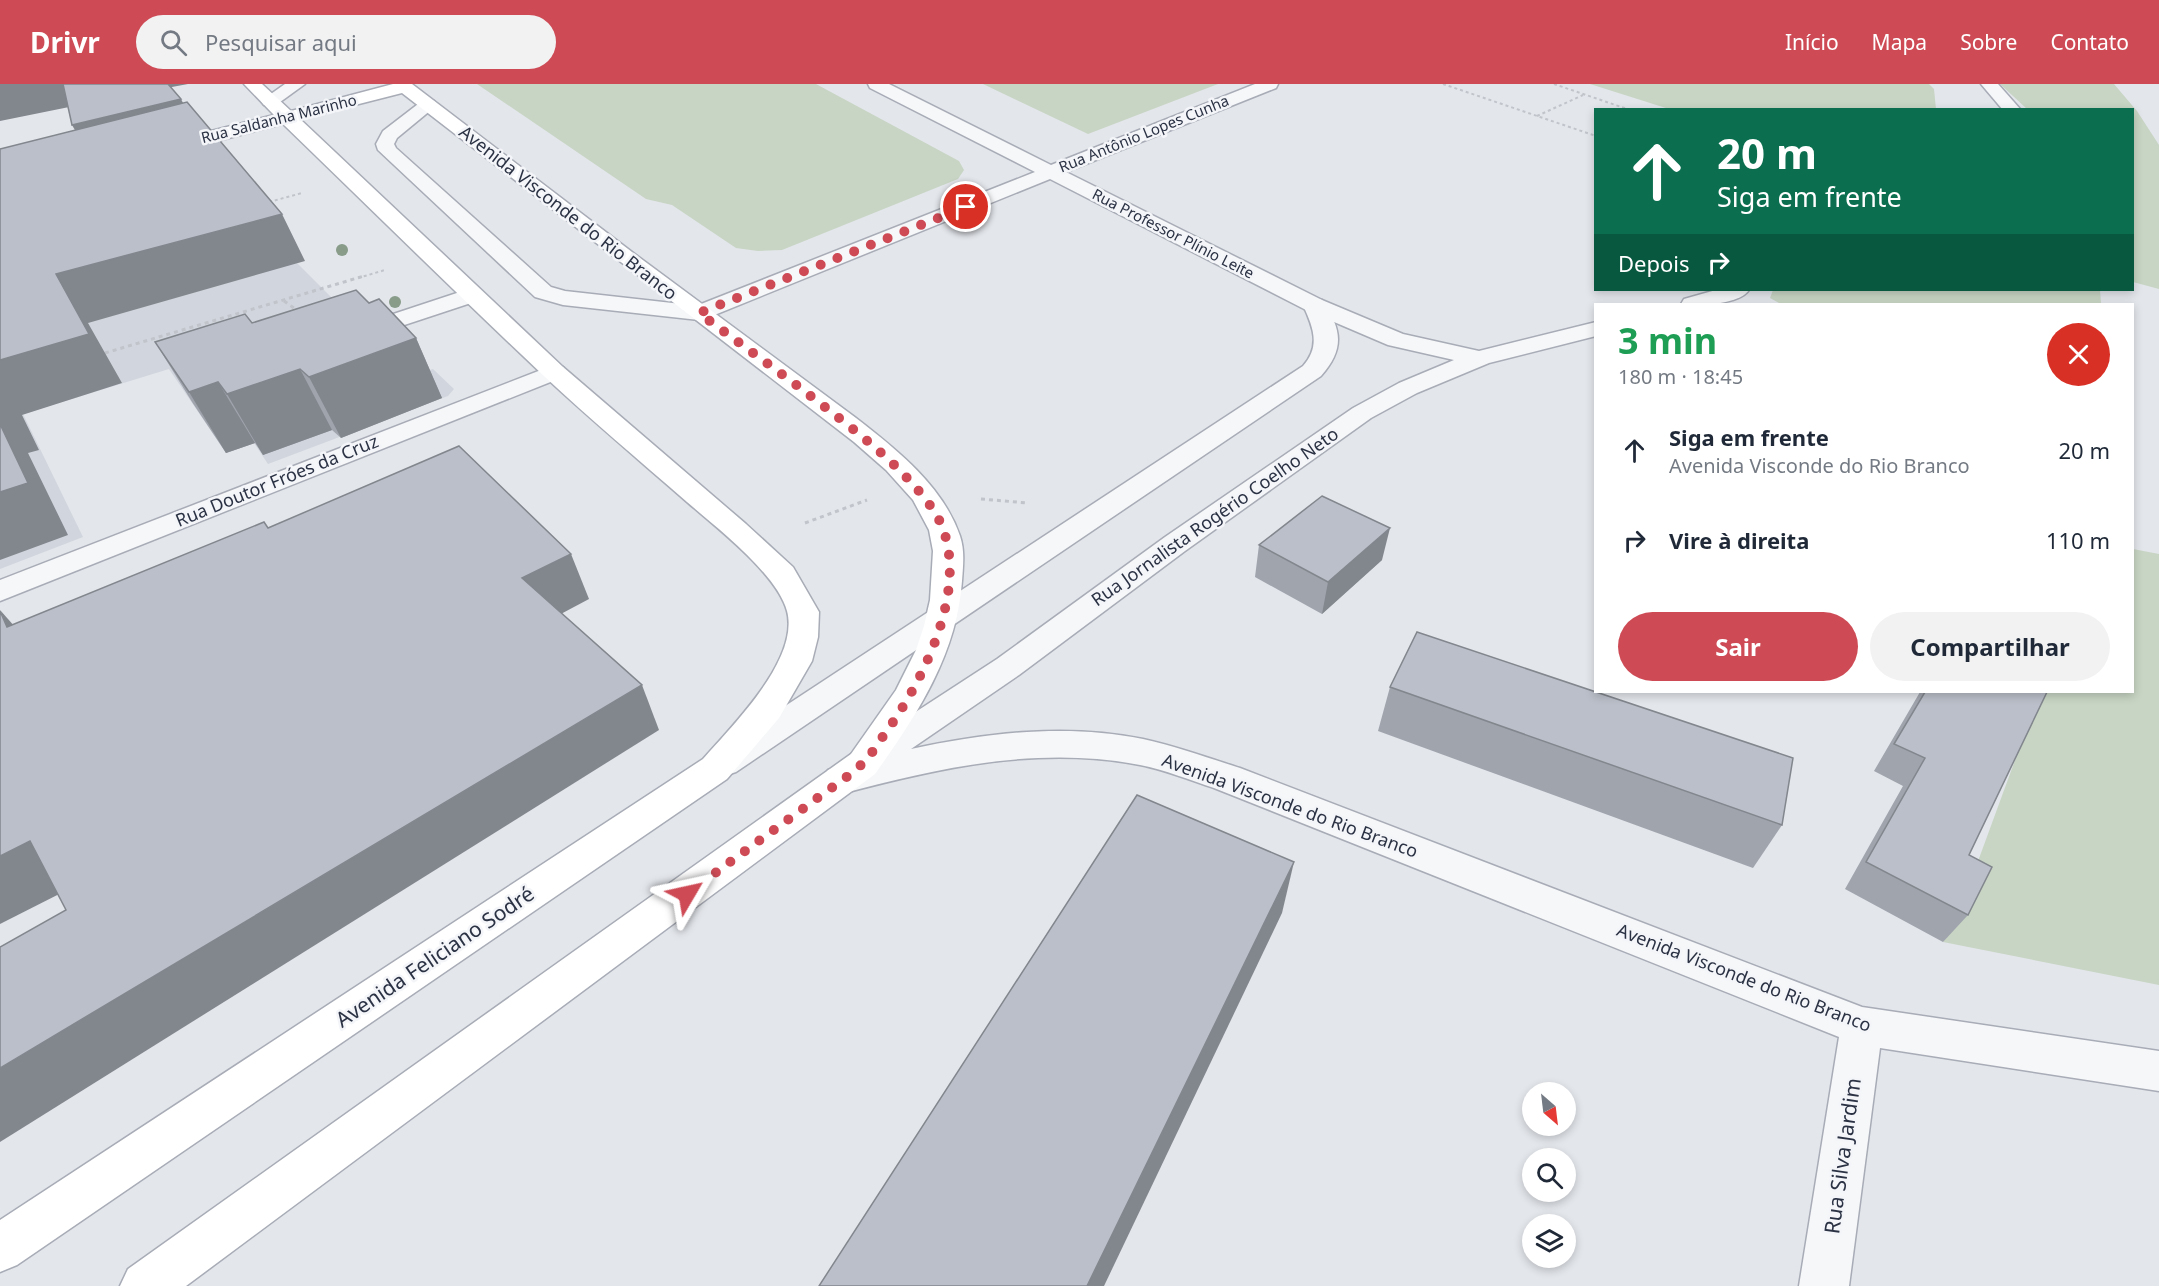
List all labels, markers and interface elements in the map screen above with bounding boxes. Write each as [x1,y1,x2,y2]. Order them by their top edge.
search box [136,15,556,69]
text: Drivr [30,23,100,61]
icon: search [157,26,190,59]
text: Pesquisar aqui [205,27,357,57]
text: Início [1785,28,1839,56]
text: Mapa [1872,28,1927,56]
text: Sobre [1960,28,2017,56]
text: Contato [2050,28,2129,56]
street label: Rua Saldanha Marinho [199,89,359,147]
street label: Rua Antônio Lopes Cunha [1056,90,1232,176]
street label: Avenida Visconde do Rio Branco [455,119,683,305]
text: 20 m [1717,124,1817,181]
icon: ahead [1618,132,1696,210]
text: Siga em frente [1717,178,1902,215]
pin [940,181,991,232]
street label: Rua Professor Plínio Leite [1089,184,1258,283]
icon: arrive [949,190,982,223]
icon: right [1702,246,1735,279]
text: Depois [1618,248,1690,278]
text: 3 min [1618,316,1717,365]
button: close [2047,323,2110,386]
text: 180 m · 18:45 [1618,363,1743,390]
street label: Rua Jornalista Rogério Coelho Neto [1086,421,1343,611]
text: Siga em frente [1669,422,1829,452]
street label: Rua Doutor Fróes da Cruz [172,428,382,532]
icon: ahead [1618,434,1651,467]
text: 20 m [2059,435,2110,465]
text: Avenida Visconde do Rio Branco [1669,452,1970,479]
icon: right [1618,524,1651,557]
text: Vire à direita [1669,525,1809,555]
text: 110 m [2046,525,2110,555]
button: Sair [1618,612,1858,681]
button: Compartilhar [1870,612,2110,681]
street label: Avenida Visconde do Rio Branco [1159,748,1422,863]
position arrow [655,862,719,926]
street label: Avenida Feliciano Sodré [330,879,539,1033]
street label: Avenida Visconde do Rio Branco [1614,917,1875,1037]
street label: Rua Silva Jardim [1817,1076,1867,1236]
north arrow [1522,1082,1576,1136]
map controls [1522,1082,1576,1268]
button: search [1522,1148,1576,1202]
button: layers [1522,1214,1576,1268]

